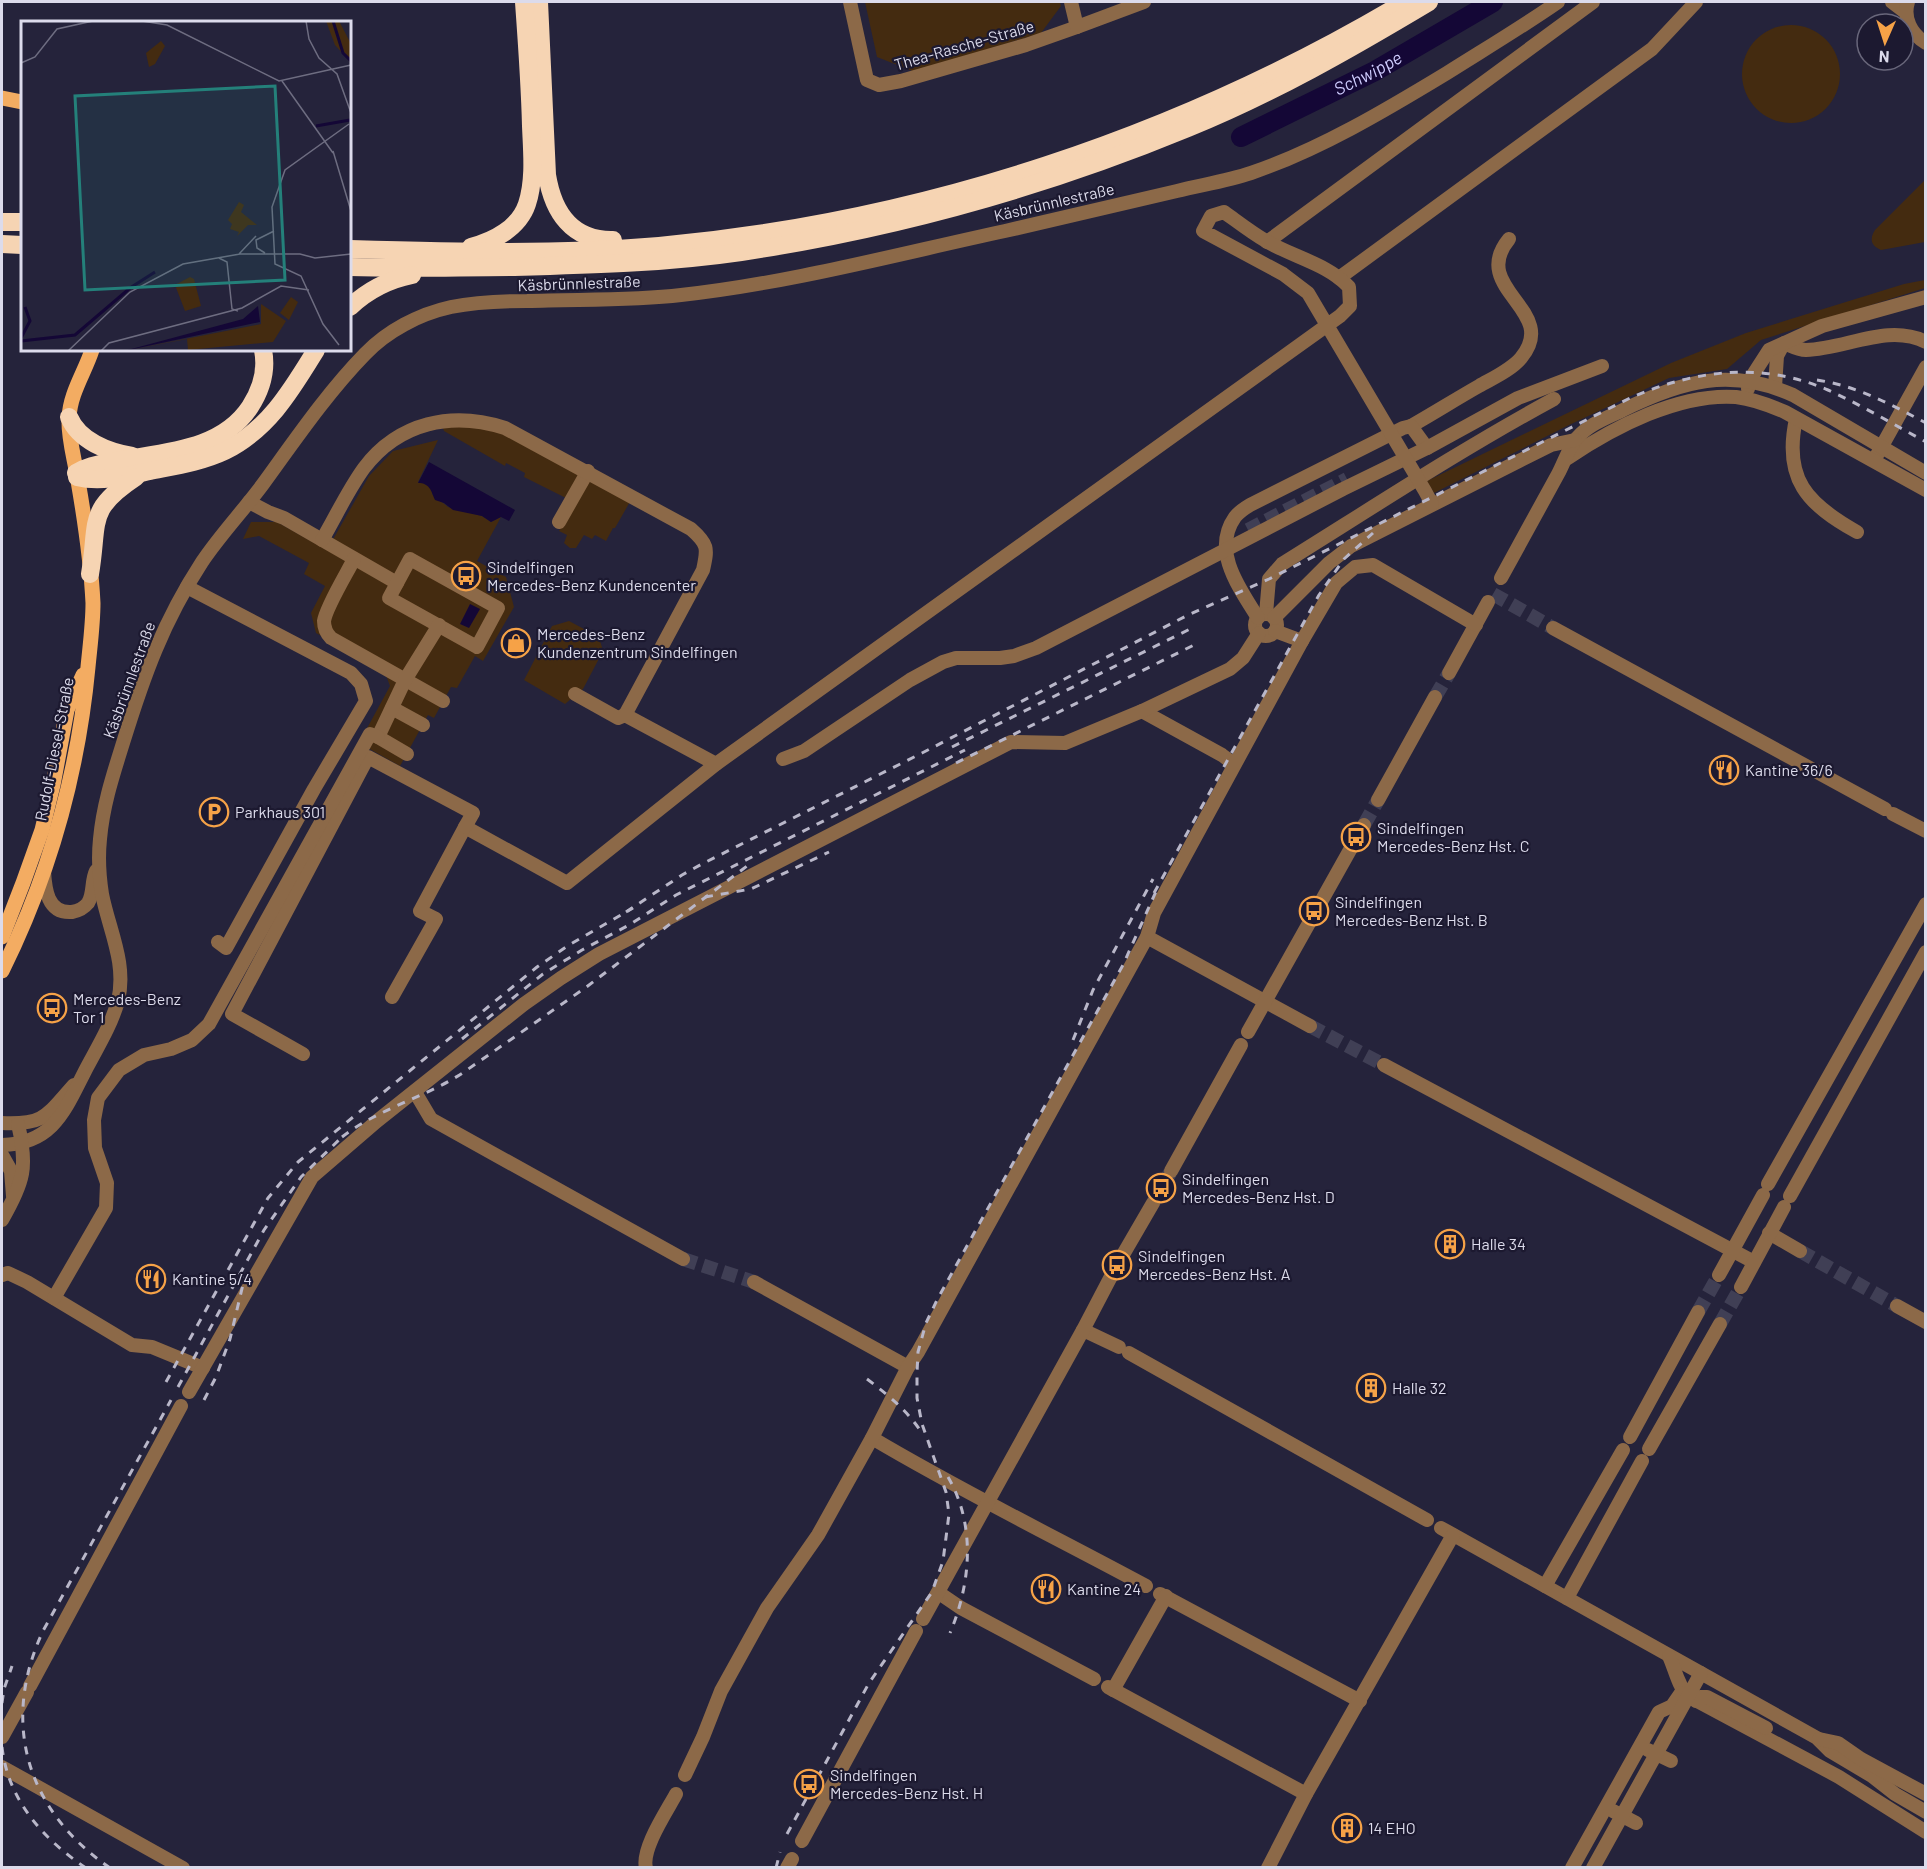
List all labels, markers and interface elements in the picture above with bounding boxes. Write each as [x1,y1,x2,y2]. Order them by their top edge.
north arrow [1855,12,1915,72]
street label: Thea-Rasche-Straße [892,15,1036,74]
inset map [21,21,351,351]
water label: Schwippe [1330,46,1406,100]
text: N [1878,48,1890,67]
street label: Käsbrünnlestraße [992,178,1116,225]
street label: Käsbrünnlestraße [517,271,641,294]
place label: Sindelfingen Mercedes-Benz Kundencenter [487,557,696,594]
bus stop icon: Sindelfingen Mercedes-Benz Kundencenter [450,560,482,592]
street label: Käsbrünnlestraße [99,619,158,741]
place label: Mercedes-Benz Kundenzentrum Sindelfingen [537,624,738,661]
shop icon: Mercedes-Benz Kundenzentrum Sindelfingen [500,627,532,659]
street label: Rudolf-Diesel-Straße [30,675,77,822]
restaurant icon: Kantine 36/6 [1708,754,1740,786]
place label: Kantine 36/6 [1745,760,1833,779]
parking icon: Parkhaus 301 [198,796,230,828]
place label: Parkhaus 301 [235,802,325,821]
place label: Sindelfingen Mercedes-Benz Hst. C [1377,818,1529,855]
bus stop icon: Sindelfingen Mercedes-Benz Hst. C [1340,821,1372,853]
place label: Sindelfingen Mercedes-Benz Hst. B [1335,892,1488,929]
bus stop icon: Sindelfingen Mercedes-Benz Hst. B [1298,895,1330,927]
place label: Mercedes-Benz Tor 1 [73,989,181,1026]
bus stop icon: Mercedes-Benz Tor 1 [36,992,68,1024]
place label: Sindelfingen Mercedes-Benz Hst. D [1182,1169,1335,1206]
bus stop icon: Sindelfingen Mercedes-Benz Hst. D [1145,1172,1177,1204]
building icon: Halle 34 [1434,1228,1466,1260]
place label: Halle 34 [1471,1234,1526,1253]
place label: Sindelfingen Mercedes-Benz Hst. A [1138,1246,1291,1283]
bus stop icon: Sindelfingen Mercedes-Benz Hst. A [1101,1249,1133,1281]
restaurant icon: Kantine 5/4 [135,1263,167,1295]
place label: Kantine 5/4 [172,1269,252,1288]
building icon: Halle 32 [1355,1372,1387,1404]
place label: Halle 32 [1392,1378,1447,1397]
restaurant icon: Kantine 24 [1030,1573,1062,1605]
place label: Kantine 24 [1067,1579,1141,1598]
place label: Sindelfingen Mercedes-Benz Hst. H [830,1765,983,1802]
bus stop icon: Sindelfingen Mercedes-Benz Hst. H [793,1768,825,1800]
building icon: 14 EHO [1331,1812,1363,1844]
place label: 14 EHO [1368,1818,1416,1837]

